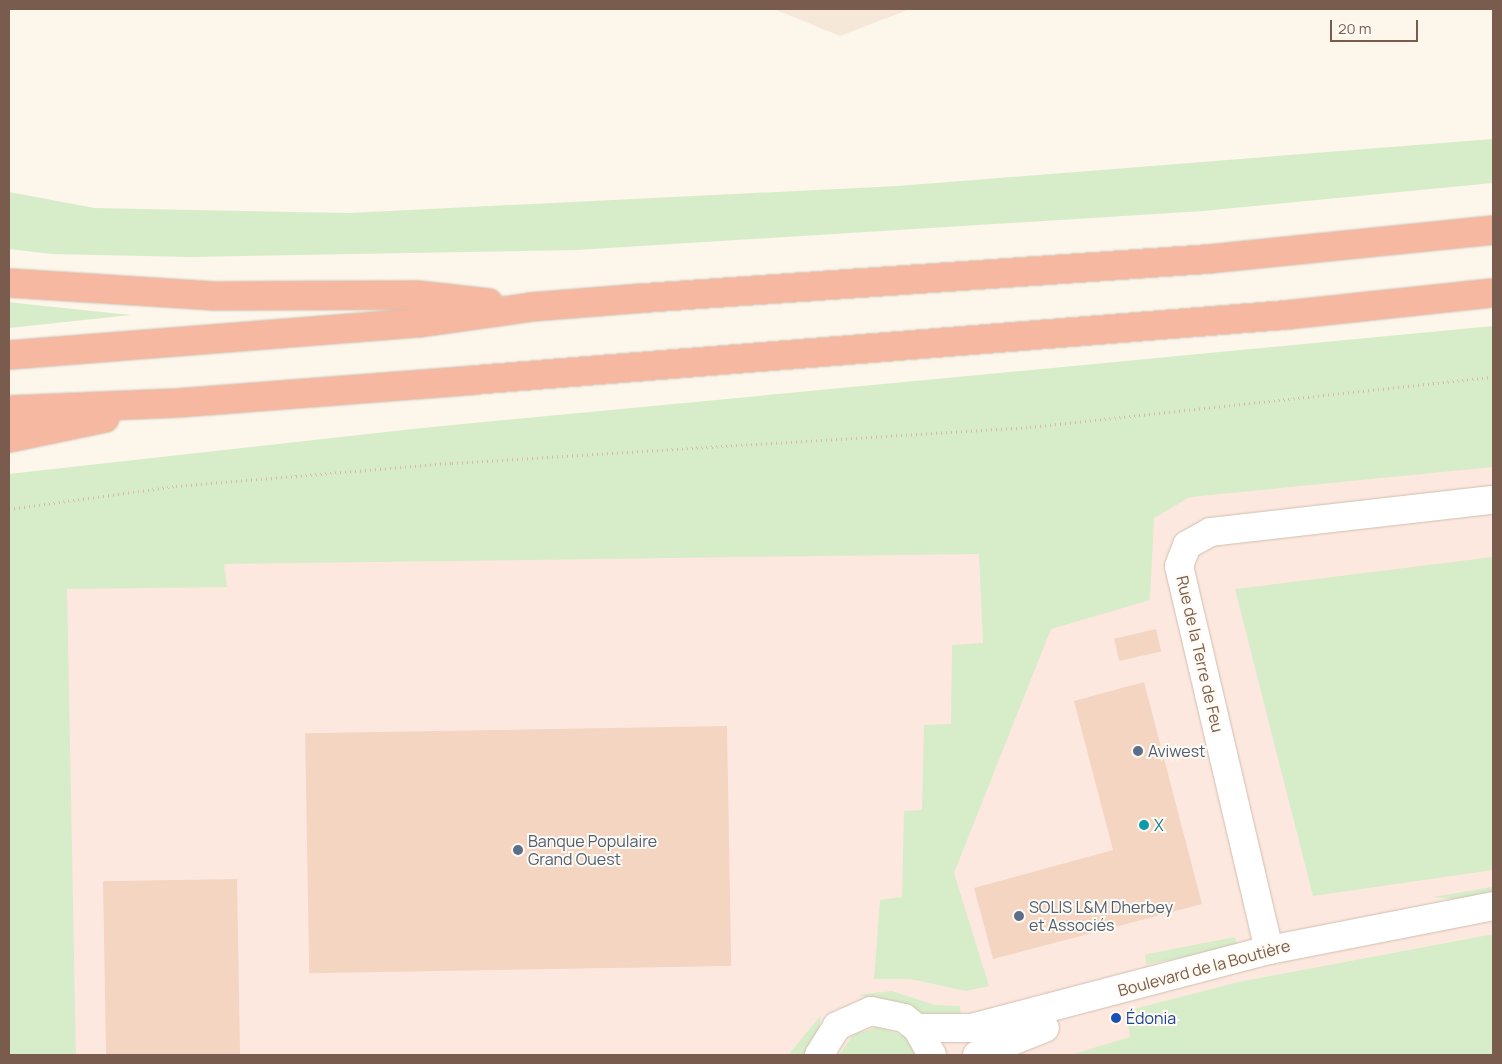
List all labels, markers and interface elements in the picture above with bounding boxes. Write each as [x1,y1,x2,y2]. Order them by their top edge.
scale bar [1332,10,1420,42]
text: 20 m [1338,18,1371,39]
street label: Rue de la Terre de Feu [1173,574,1227,734]
place label: Aviwest [1148,741,1205,761]
marker: Aviwest [1132,745,1144,757]
place label: X [1154,815,1164,835]
marker: X [1138,819,1150,831]
place label: Banque Populaire Grand Ouest [528,831,657,869]
marker: Banque Populaire Grand Ouest [512,844,524,856]
place label: SOLIS L&M Dherbey et Associés [1029,897,1173,935]
marker: SOLIS L&M Dherbey et Associés [1013,910,1025,922]
street label: Boulevard de la Boutière [1116,936,1292,1000]
place label: Édonia [1126,1008,1176,1028]
marker: Édonia [1110,1012,1122,1024]

